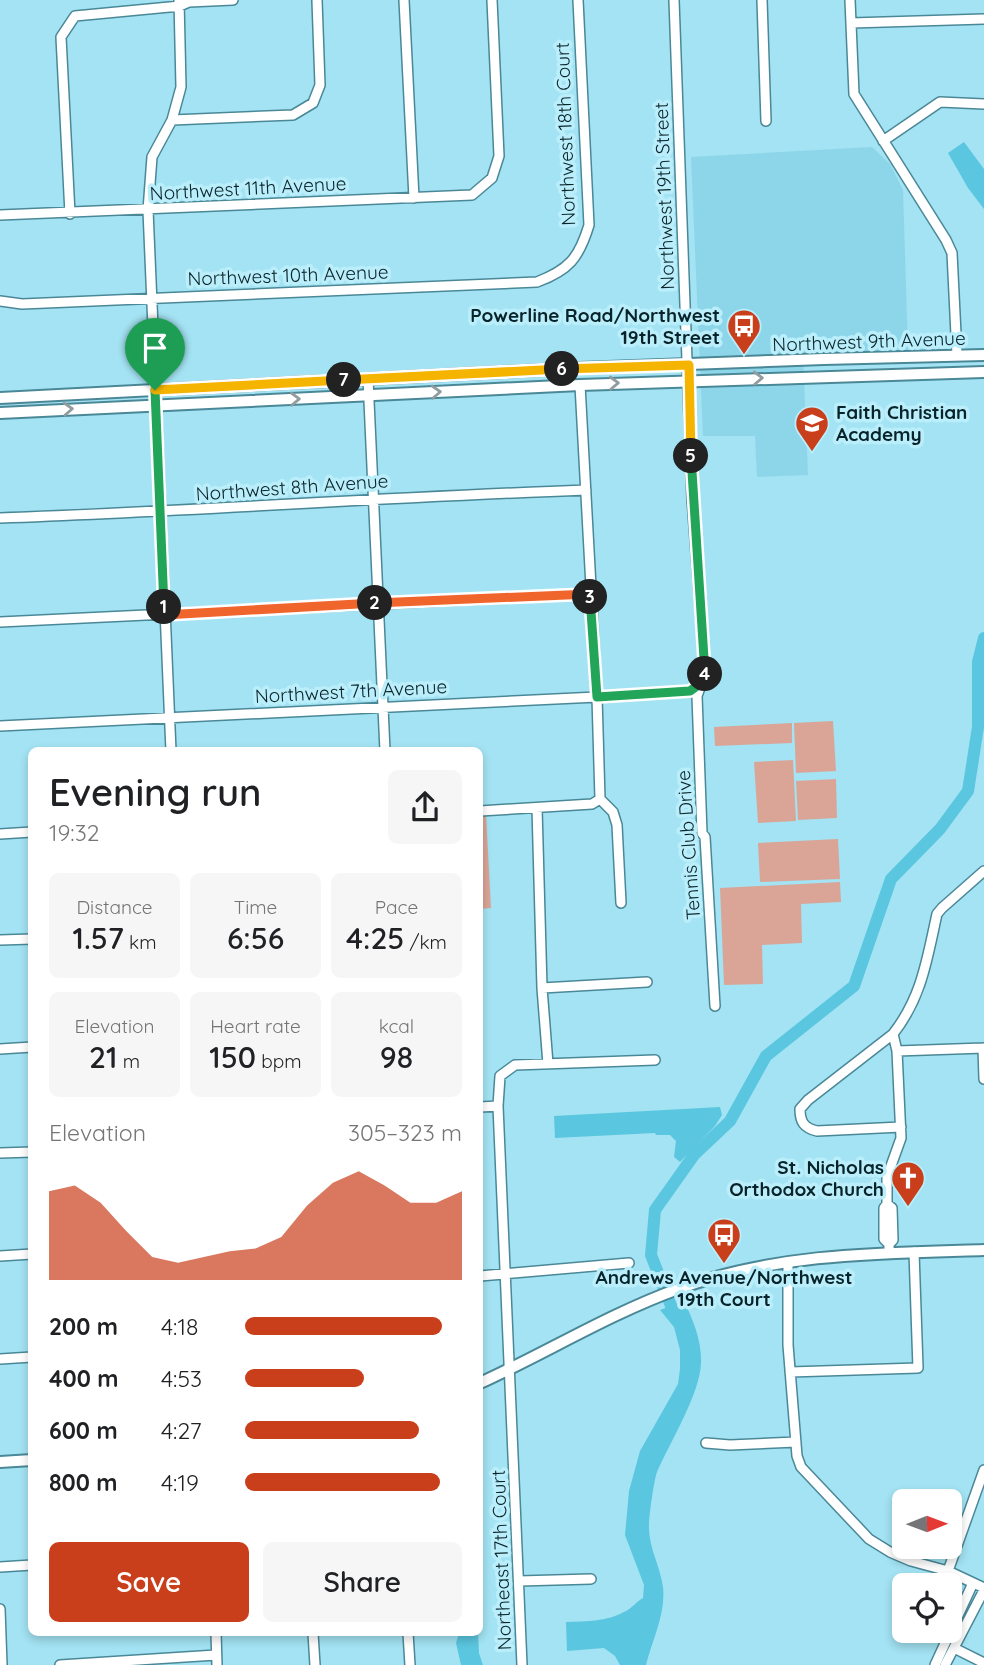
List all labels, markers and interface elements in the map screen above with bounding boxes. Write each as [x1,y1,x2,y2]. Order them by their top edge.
street label: Northwest 18th Court [550,42,580,226]
street label: Northwest 19th Street [649,102,679,290]
street label: Northwest 11th Avenue [149,171,347,205]
street label: Northwest 10th Avenue [187,259,389,291]
place label: Powerline Road/Northwest 19th Street [470,303,720,349]
bus stop icon: Powerline Road/Northwest 19th Street [725,307,763,356]
pin [125,318,185,390]
street label: Northwest 9th Avenue [772,326,966,356]
icon: arrive [136,329,174,367]
pin: 6 [544,352,580,386]
text: 6 [556,356,567,380]
pin: 7 [326,362,362,398]
text: 7 [338,367,349,391]
one-way arrow [752,370,763,385]
one-way arrow [609,376,620,391]
one-way arrow [431,385,442,400]
one-way arrow [290,392,301,407]
place label: Faith Christian Academy [836,400,967,446]
one-way arrow [63,402,74,417]
school or university icon: Faith Christian Academy [793,404,831,453]
pin: 5 [674,438,708,474]
text: 5 [685,443,696,467]
street label: Northwest 8th Avenue [195,468,389,506]
pin: 3 [572,580,608,614]
text: 3 [584,584,595,608]
pin: 2 [358,586,392,620]
pin: 1 [146,590,182,624]
text: 2 [369,590,380,614]
text: 1 [160,594,167,618]
pin: 4 [688,656,722,692]
text: 4 [699,661,710,685]
street label: Northwest 7th Avenue [254,674,448,708]
text: Evening run [49,768,262,816]
street label: Tennis Club Drive [671,769,705,921]
button: share [388,770,462,844]
text: 19:32 [49,818,99,847]
text: Distance [76,895,153,919]
text: Time [234,895,277,919]
text: Pace [375,895,418,919]
text: 1.57 [72,919,124,957]
text: 6:56 [227,919,284,957]
text: 4:25 [346,919,404,957]
text: km [124,930,157,954]
text: /km [404,930,447,954]
text: Elevation [74,1014,155,1038]
text: Heart rate [210,1014,301,1038]
text: kcal [379,1014,414,1038]
text: 21 [89,1038,117,1076]
text: 150 [209,1038,256,1076]
text: 98 [380,1038,413,1076]
text: m [117,1049,140,1073]
text: bpm [256,1049,302,1073]
text: Elevation [49,1118,146,1147]
text: 305–323 m [348,1118,462,1147]
place label: St. Nicholas Orthodox Church [729,1155,884,1201]
church icon: St. Nicholas Orthodox Church [889,1159,927,1208]
bus stop icon: Andrews Avenue/Northwest 19th Court [705,1216,743,1265]
place label: Andrews Avenue/Northwest 19th Court [596,1265,853,1311]
text: 200 m [49,1312,118,1341]
text: 4:18 [161,1312,198,1341]
text: 400 m [49,1364,118,1393]
text: 4:53 [161,1364,202,1393]
text: 600 m [49,1416,118,1445]
text: 4:27 [161,1416,202,1445]
text: 800 m [49,1468,118,1497]
text: 4:19 [161,1468,199,1497]
street label: Northeast 17th Court [486,1469,516,1651]
north arrow [892,1489,962,1559]
map controls [892,1489,962,1643]
button: Save [49,1542,249,1622]
button: Share [263,1542,462,1622]
button: locate [892,1573,962,1643]

